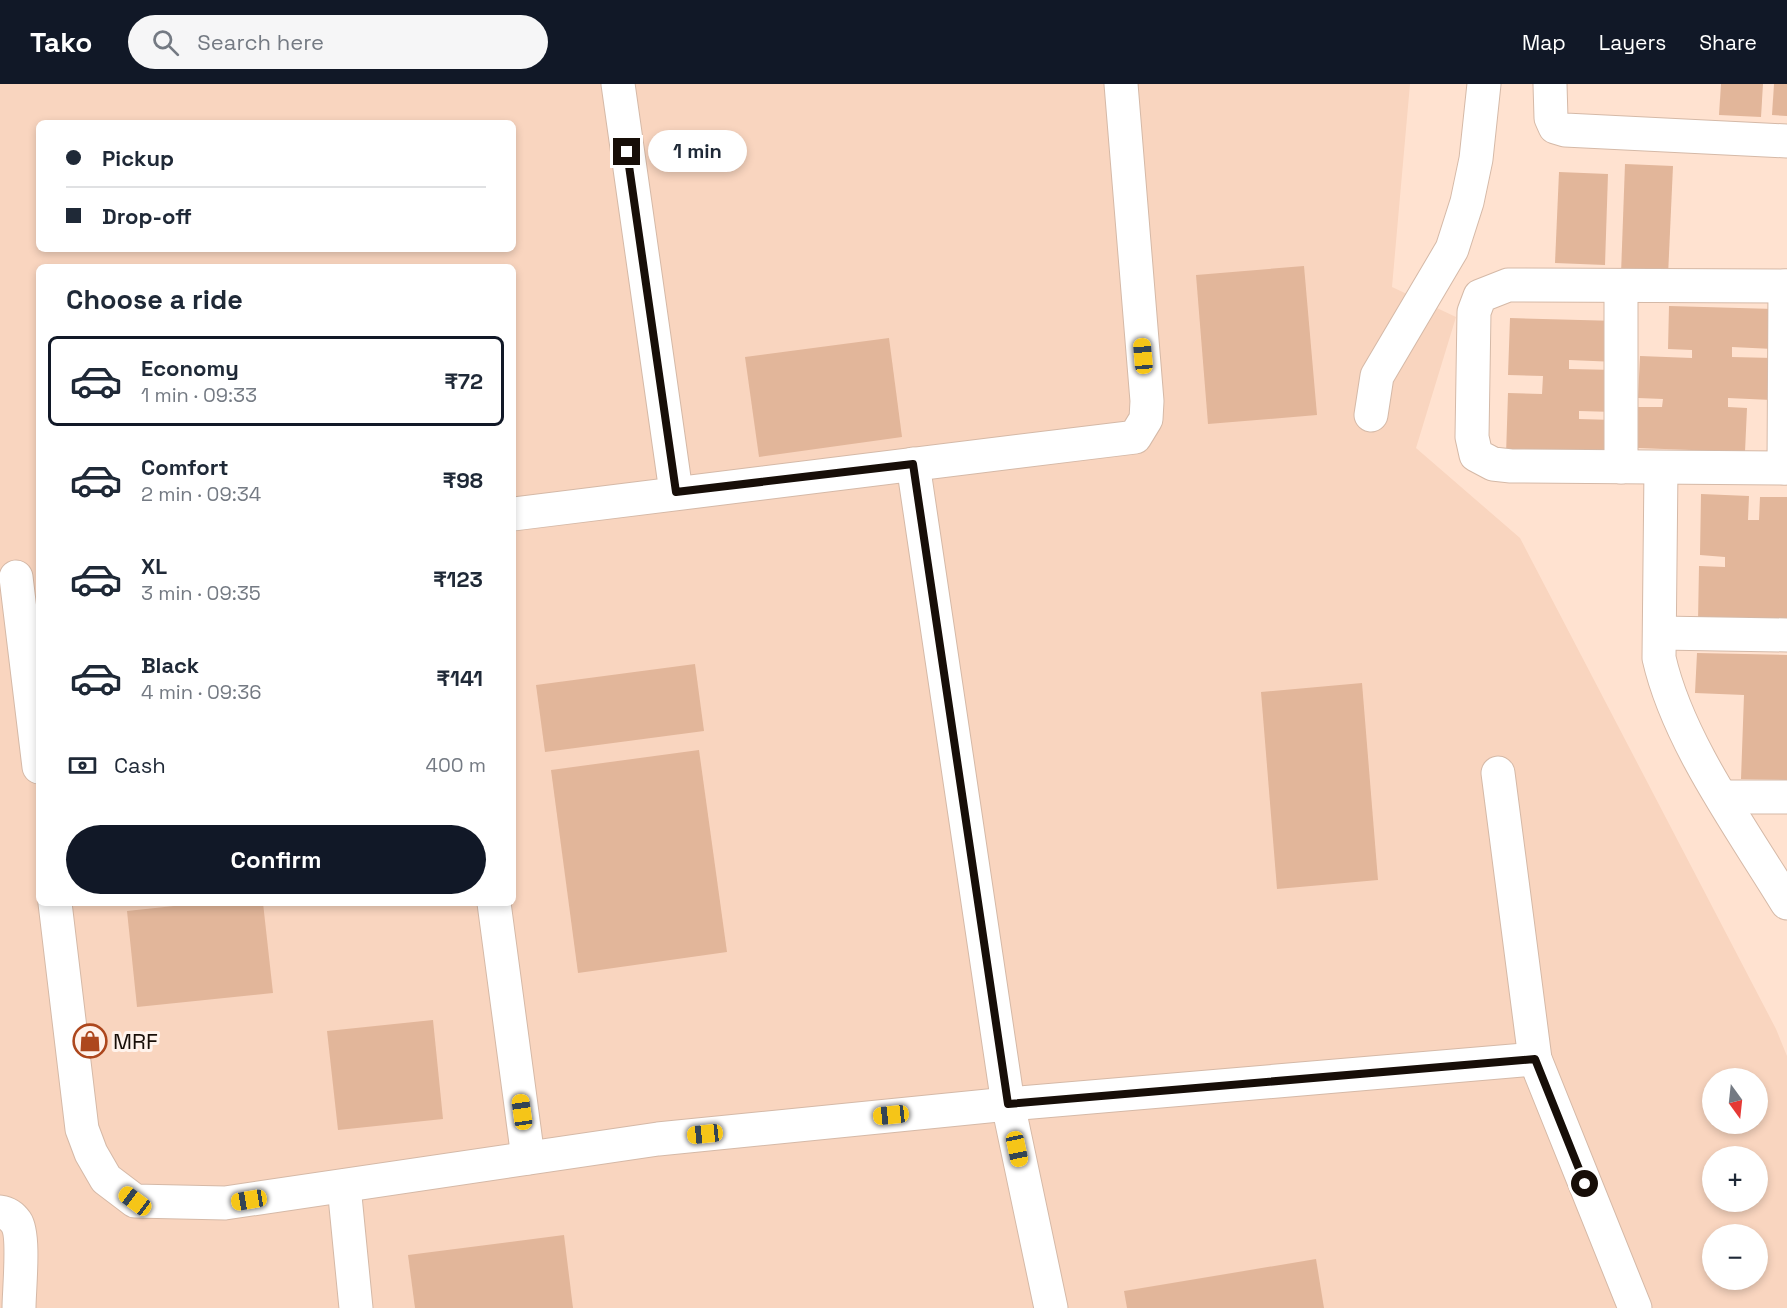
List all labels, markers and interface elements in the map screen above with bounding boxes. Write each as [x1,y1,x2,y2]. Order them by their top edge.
search box [128,15,548,69]
text: Tako [30,24,92,60]
icon: search [149,26,182,59]
text: Search here [197,28,324,56]
text: Map [1522,29,1566,56]
text: Layers [1599,29,1666,56]
text: Share [1699,29,1757,56]
callout: 1 min [648,131,747,173]
route end [613,138,640,165]
text: 1 min [673,138,722,164]
text: Pickup [102,144,174,172]
text: Drop-off [102,202,192,230]
text: Choose a ride [66,282,243,317]
car [1132,337,1154,375]
icon: car [69,354,123,408]
text: Economy [141,354,239,382]
text: ₹72 [444,367,483,395]
text: 1 min · 09:33 [141,382,257,408]
icon: car [69,453,123,507]
text: Comfort [141,453,229,481]
text: ₹98 [443,466,483,494]
text: 2 min · 09:34 [141,481,261,507]
icon: car [69,552,123,606]
text: XL [141,552,167,580]
text: ₹123 [433,565,483,593]
text: 3 min · 09:35 [141,580,261,606]
icon: car [69,651,123,705]
text: Black [141,651,199,679]
text: ₹141 [436,664,483,692]
text: 4 min · 09:36 [141,679,261,705]
icon: cash [66,749,99,782]
text: Cash [114,751,166,779]
text: 400 m [426,752,486,778]
button: Confirm [66,825,486,894]
shop icon: MRF [72,1023,108,1059]
place label: MRF [113,1027,158,1055]
north arrow [1702,1068,1768,1134]
map controls [1702,1068,1768,1290]
car [511,1093,533,1131]
car [872,1104,910,1126]
car [686,1123,724,1145]
car [1004,1130,1030,1168]
button: + [1702,1146,1768,1212]
route start [1571,1170,1598,1197]
car [115,1183,155,1219]
car [230,1188,268,1212]
button: − [1702,1224,1768,1290]

